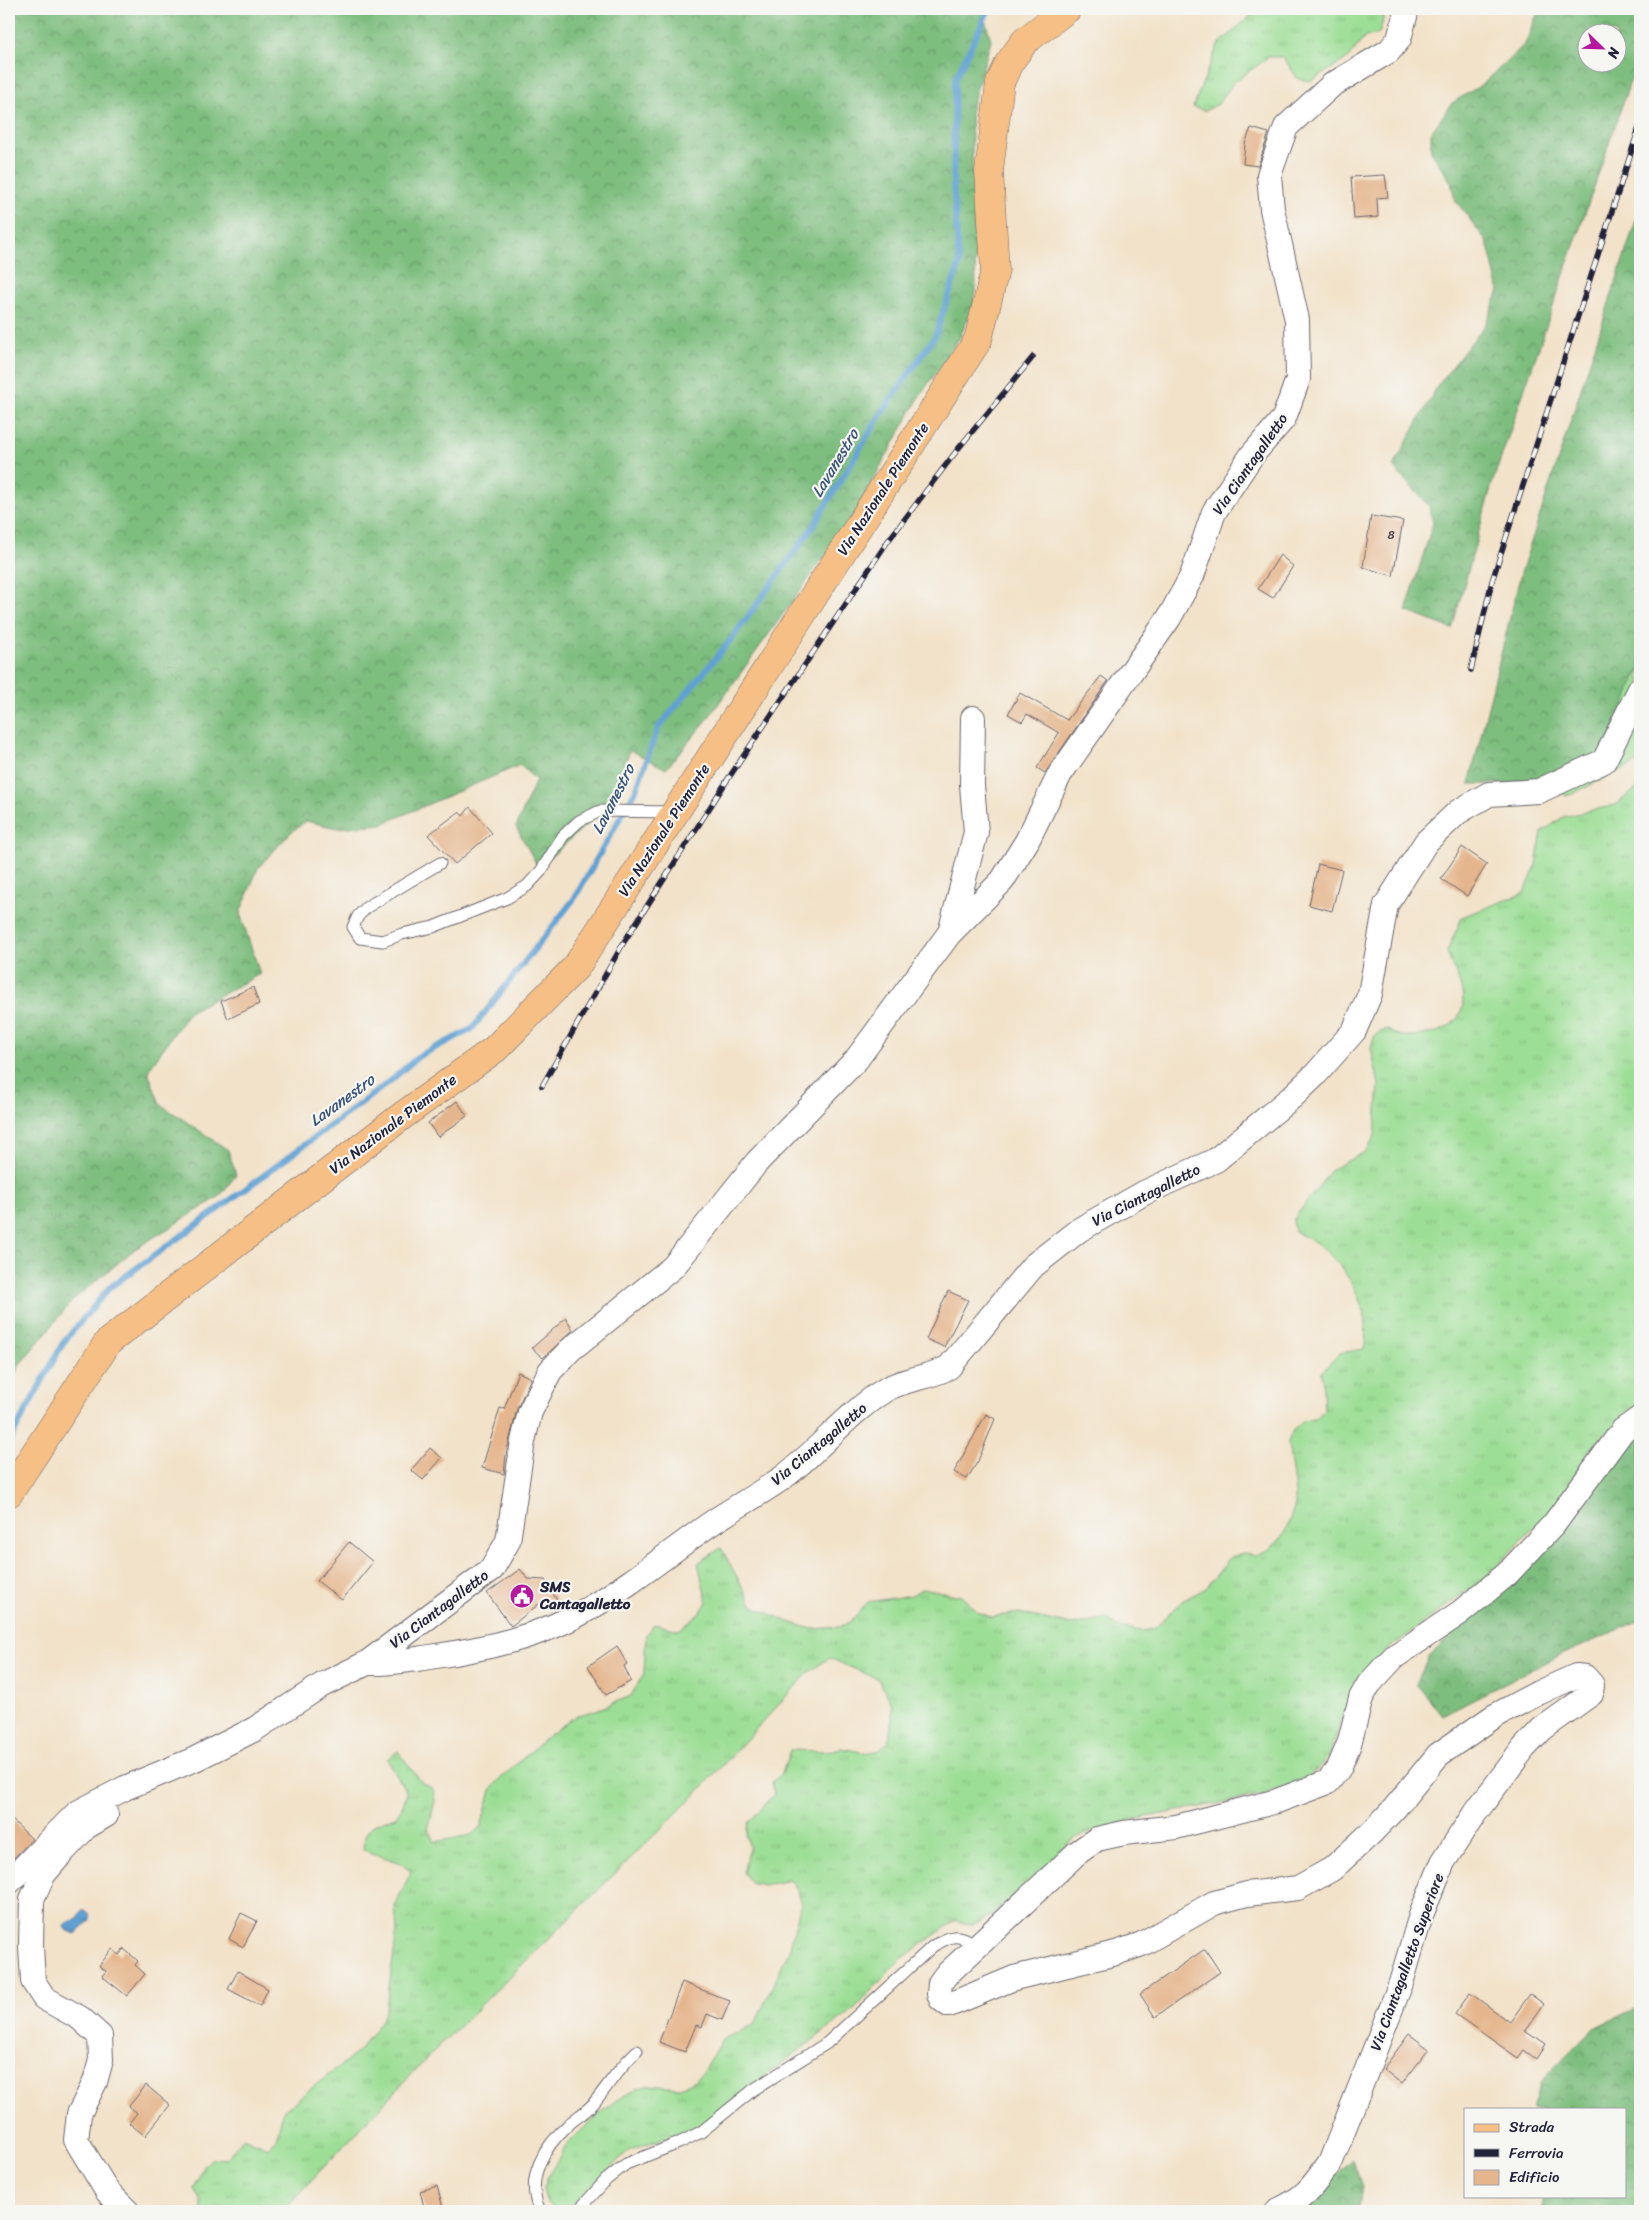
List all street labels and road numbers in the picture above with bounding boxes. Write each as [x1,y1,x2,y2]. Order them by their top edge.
street label: Via Ciantagalletto [1205,407,1295,520]
street label: Via Nazionale Piemonte [830,417,936,561]
street label: Via Nazionale Piemonte [611,758,717,902]
street label: Via Nazionale Piemonte [324,1067,463,1181]
street label: Via Ciantagalletto [1087,1156,1205,1234]
street label: Via Ciantagalletto [765,1396,873,1492]
street label: Via Ciantagalletto [384,1563,495,1655]
street label: Via Ciantagalletto Superiore [1363,1869,1451,2055]

